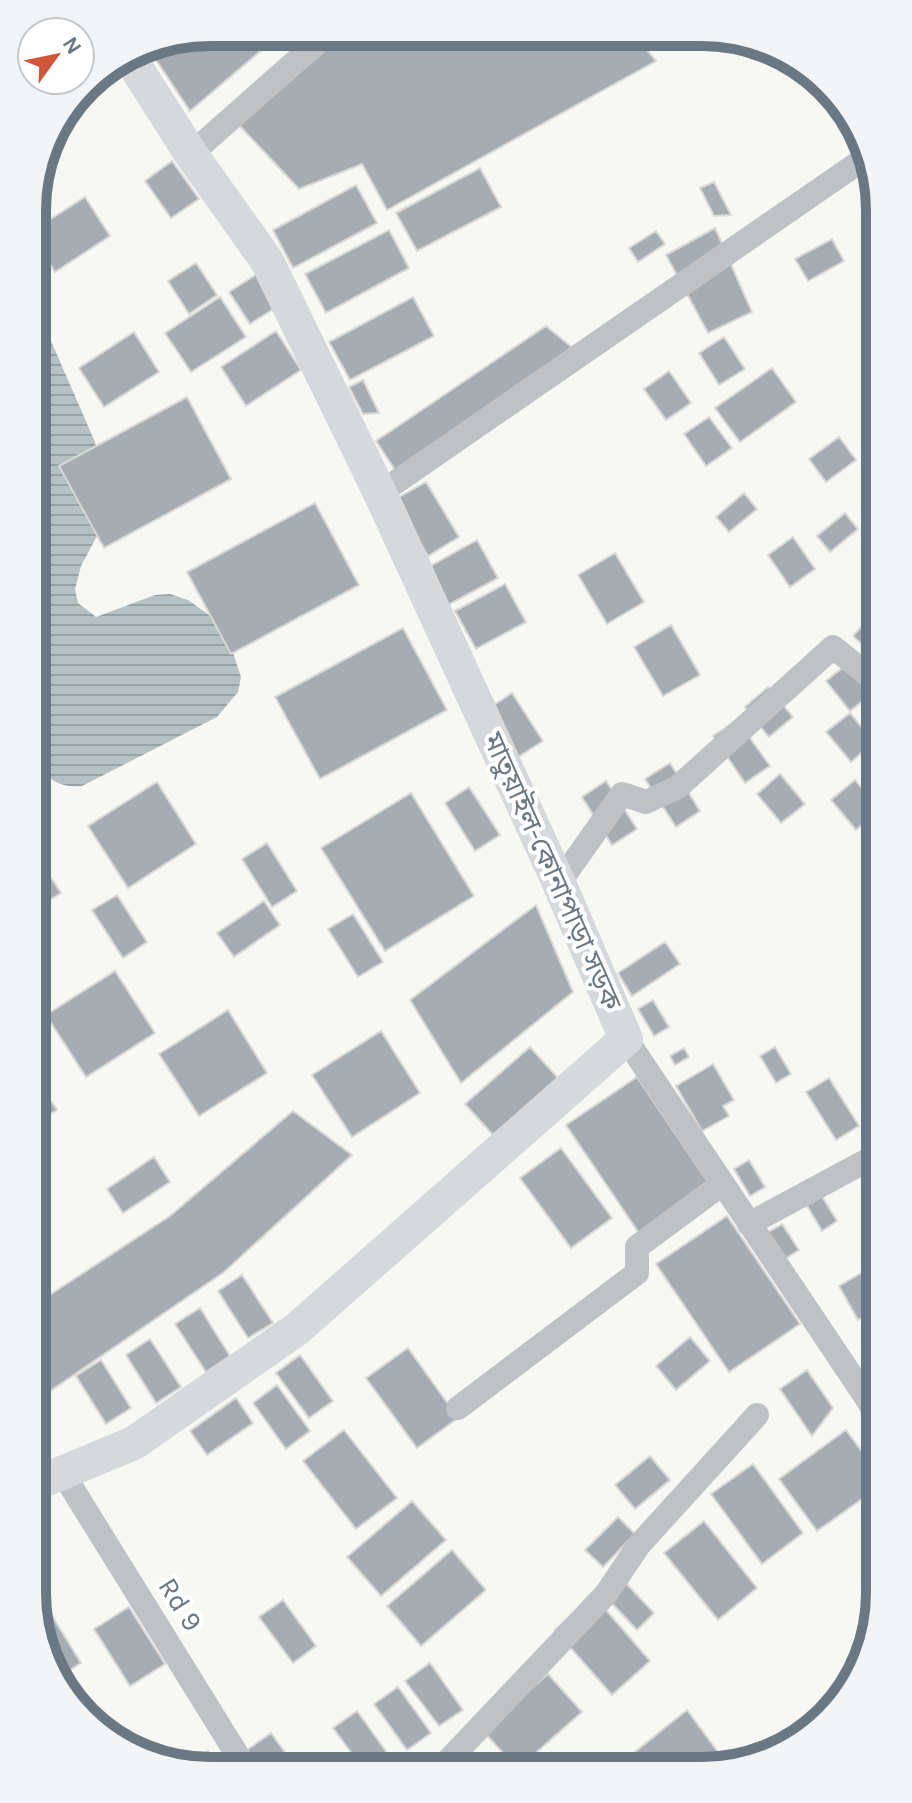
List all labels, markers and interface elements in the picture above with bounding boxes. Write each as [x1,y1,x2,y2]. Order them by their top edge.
north arrow [16,16,96,96]
text: N [57,32,87,59]
street label: মাতুয়াইল-কোনাপাড়া সড়ক [476,726,629,1016]
street label: Rd 9 [152,1572,210,1637]

